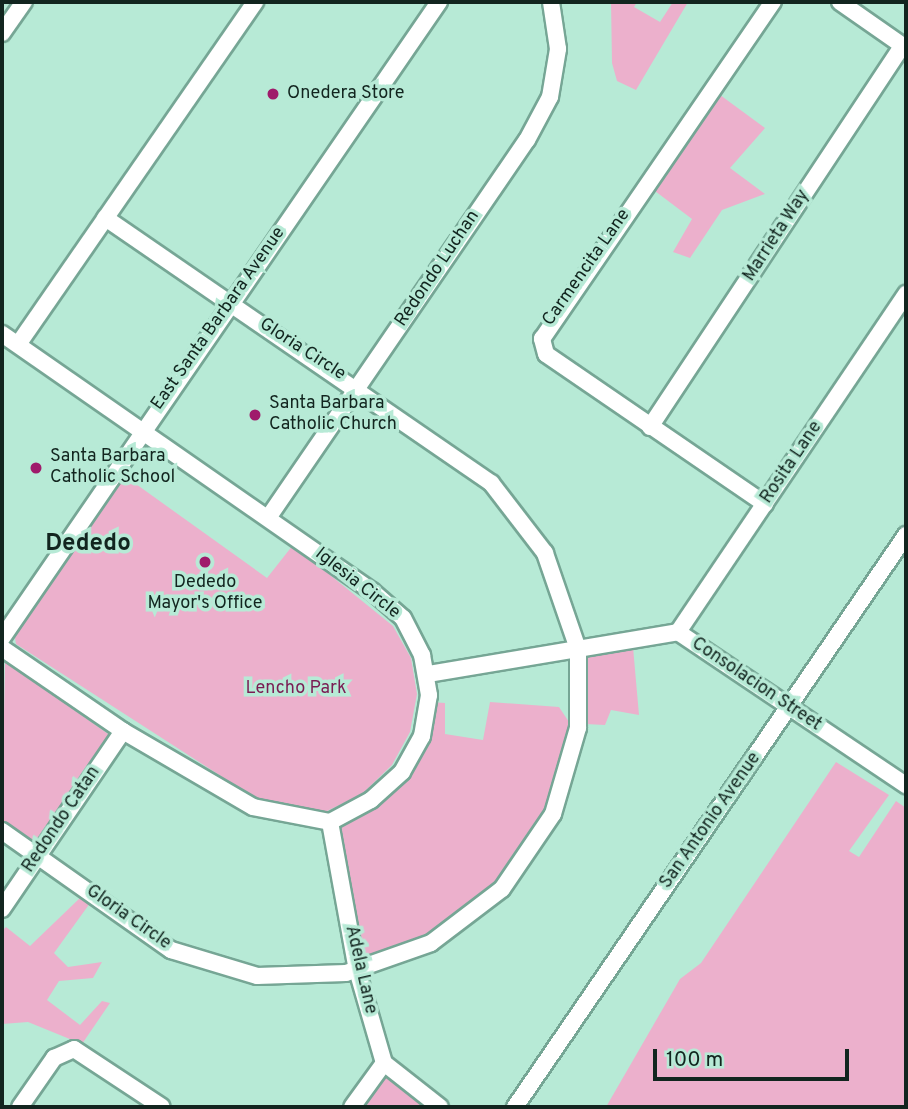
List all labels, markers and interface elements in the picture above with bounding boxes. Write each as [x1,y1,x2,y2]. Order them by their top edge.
place label: Onedera Store [287,83,404,105]
marker: Onedera Store [265,86,281,102]
street label: Marrieta Way [739,186,815,286]
street label: Carmencita Lane [539,205,635,331]
street label: Redondo Luchan [391,207,485,331]
street label: East Santa Barbara Avenue [147,223,291,415]
street label: Gloria Circle [255,314,349,386]
place label: Santa Barbara Catholic Church [269,394,397,436]
marker: Santa Barbara Catholic Church [247,407,263,423]
street label: Rosita Lane [757,418,827,508]
place label: Santa Barbara Catholic School [50,447,175,490]
marker: Santa Barbara Catholic School [28,460,44,476]
district label: Dededo [45,531,131,559]
street label: Iglesia Circle [310,544,404,624]
marker: Dededo Mayor's Office [197,554,213,570]
place label: Dededo Mayor's Office [148,573,262,616]
street label: Consolacion Street [687,634,825,736]
park label: Lencho Park [245,678,347,700]
street label: San Antonio Avenue [656,748,766,894]
street label: Redondo Catan [18,763,106,877]
street label: Gloria Circle [82,881,174,955]
street label: Adela Lane [339,924,381,1016]
scale bar [656,1036,852,1080]
text: 100 m [666,1047,723,1074]

